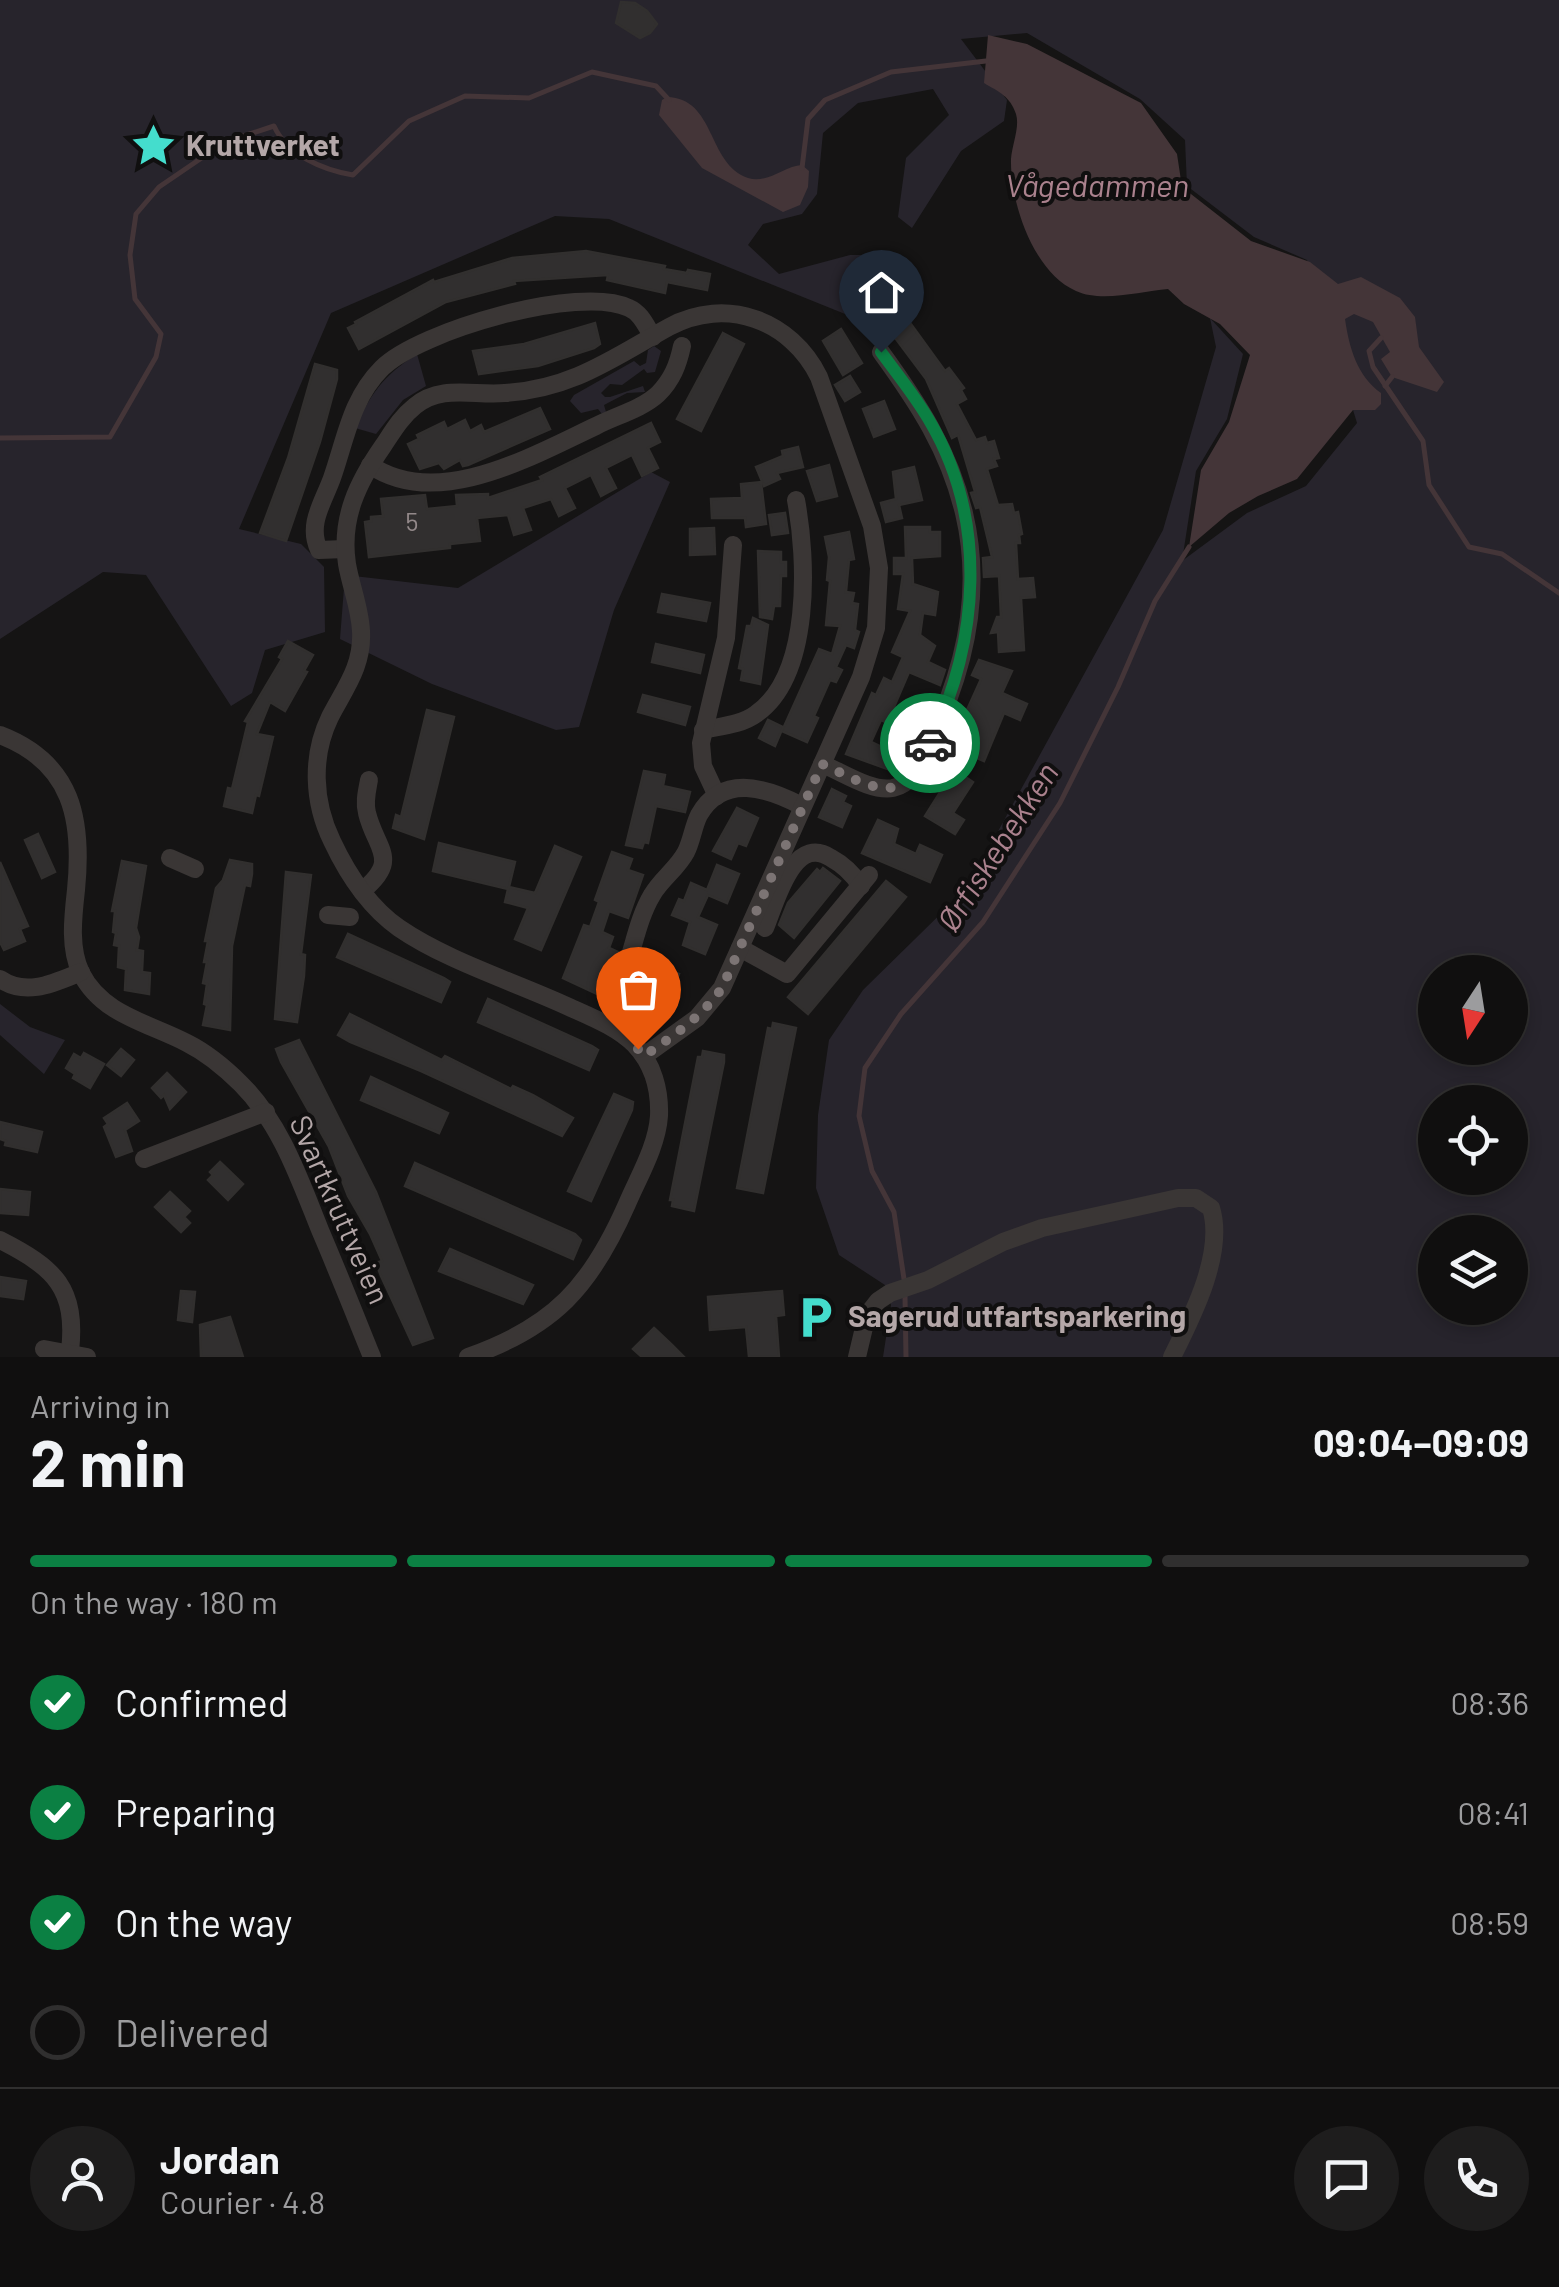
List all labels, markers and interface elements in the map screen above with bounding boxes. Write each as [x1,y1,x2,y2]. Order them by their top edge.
place icon: Kruttverket [129,122,177,170]
place label: Kruttverket [186,126,340,162]
water label: Vågedammen [1005,165,1189,203]
pin [839,250,924,353]
icon: home [854,265,909,320]
house number: 5 [406,506,418,536]
courier [880,693,980,793]
icon: car [903,716,958,771]
water label: Ørfiskebekken [928,755,1065,937]
pin [596,947,681,1050]
north arrow [1418,955,1528,1065]
map controls [1418,955,1528,1325]
icon: bag [611,962,666,1017]
button: locate [1418,1085,1528,1195]
street label: Svartkruttveien [283,1109,398,1309]
button: layers [1418,1215,1528,1325]
parking icon: Sagerud utfartsparkering [791,1293,839,1341]
place label: Sagerud utfartsparkering [848,1297,1186,1333]
text: Arriving in [30,1386,170,1424]
text: 09:04–09:09 [1313,1419,1529,1465]
text: 2 min [30,1422,186,1500]
text: On the way · 180 m [30,1582,278,1620]
icon: check [30,1675,85,1730]
text: Confirmed [115,1679,288,1725]
text: 08:36 [1450,1683,1529,1721]
icon: check [30,1785,85,1840]
text: Preparing [115,1789,276,1835]
text: 08:41 [1458,1793,1529,1831]
icon: check [30,1895,85,1950]
text: On the way [115,1899,292,1945]
text: 08:59 [1450,1903,1529,1941]
text: Delivered [115,2009,269,2055]
button: person [30,2126,135,2231]
button: chat [1294,2126,1399,2231]
button: phone [1424,2126,1529,2231]
text: Jordan [160,2136,280,2182]
text: Courier · 4.8 [160,2182,325,2220]

